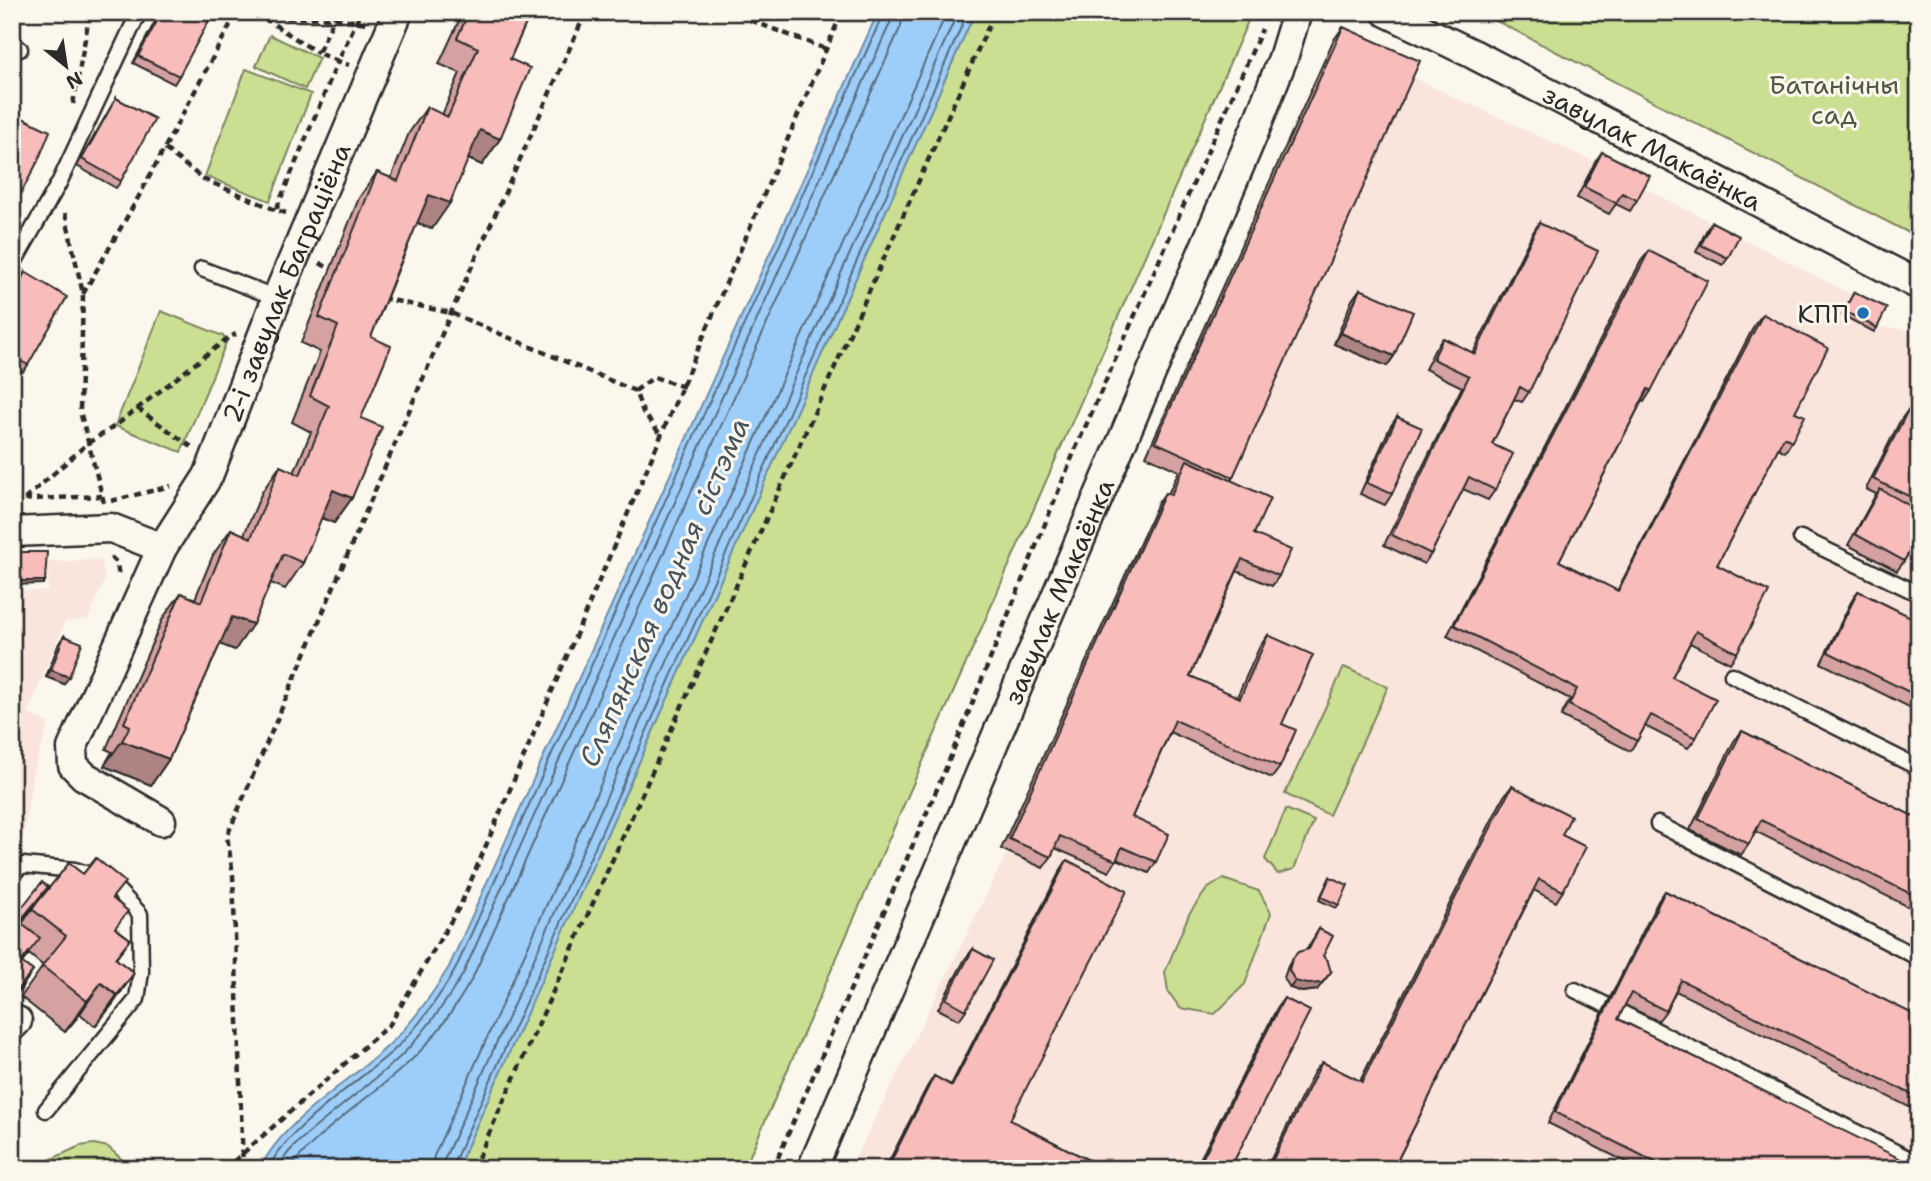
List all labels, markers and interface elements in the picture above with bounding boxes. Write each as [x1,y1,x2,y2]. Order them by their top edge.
north arrow [32,32,102,102]
text: N [61,66,87,95]
park label: Батанічны сад [1769,67,1899,132]
street label: завулак Макаёнка [1537,76,1768,218]
street label: 2-і завулак Баграціёна [213,137,358,427]
place label: КПП [1797,296,1849,331]
marker: КПП [1855,305,1871,321]
water label: Сляпянская водная сістэма [570,411,758,773]
street label: завулак Макаёнка [995,473,1122,709]

